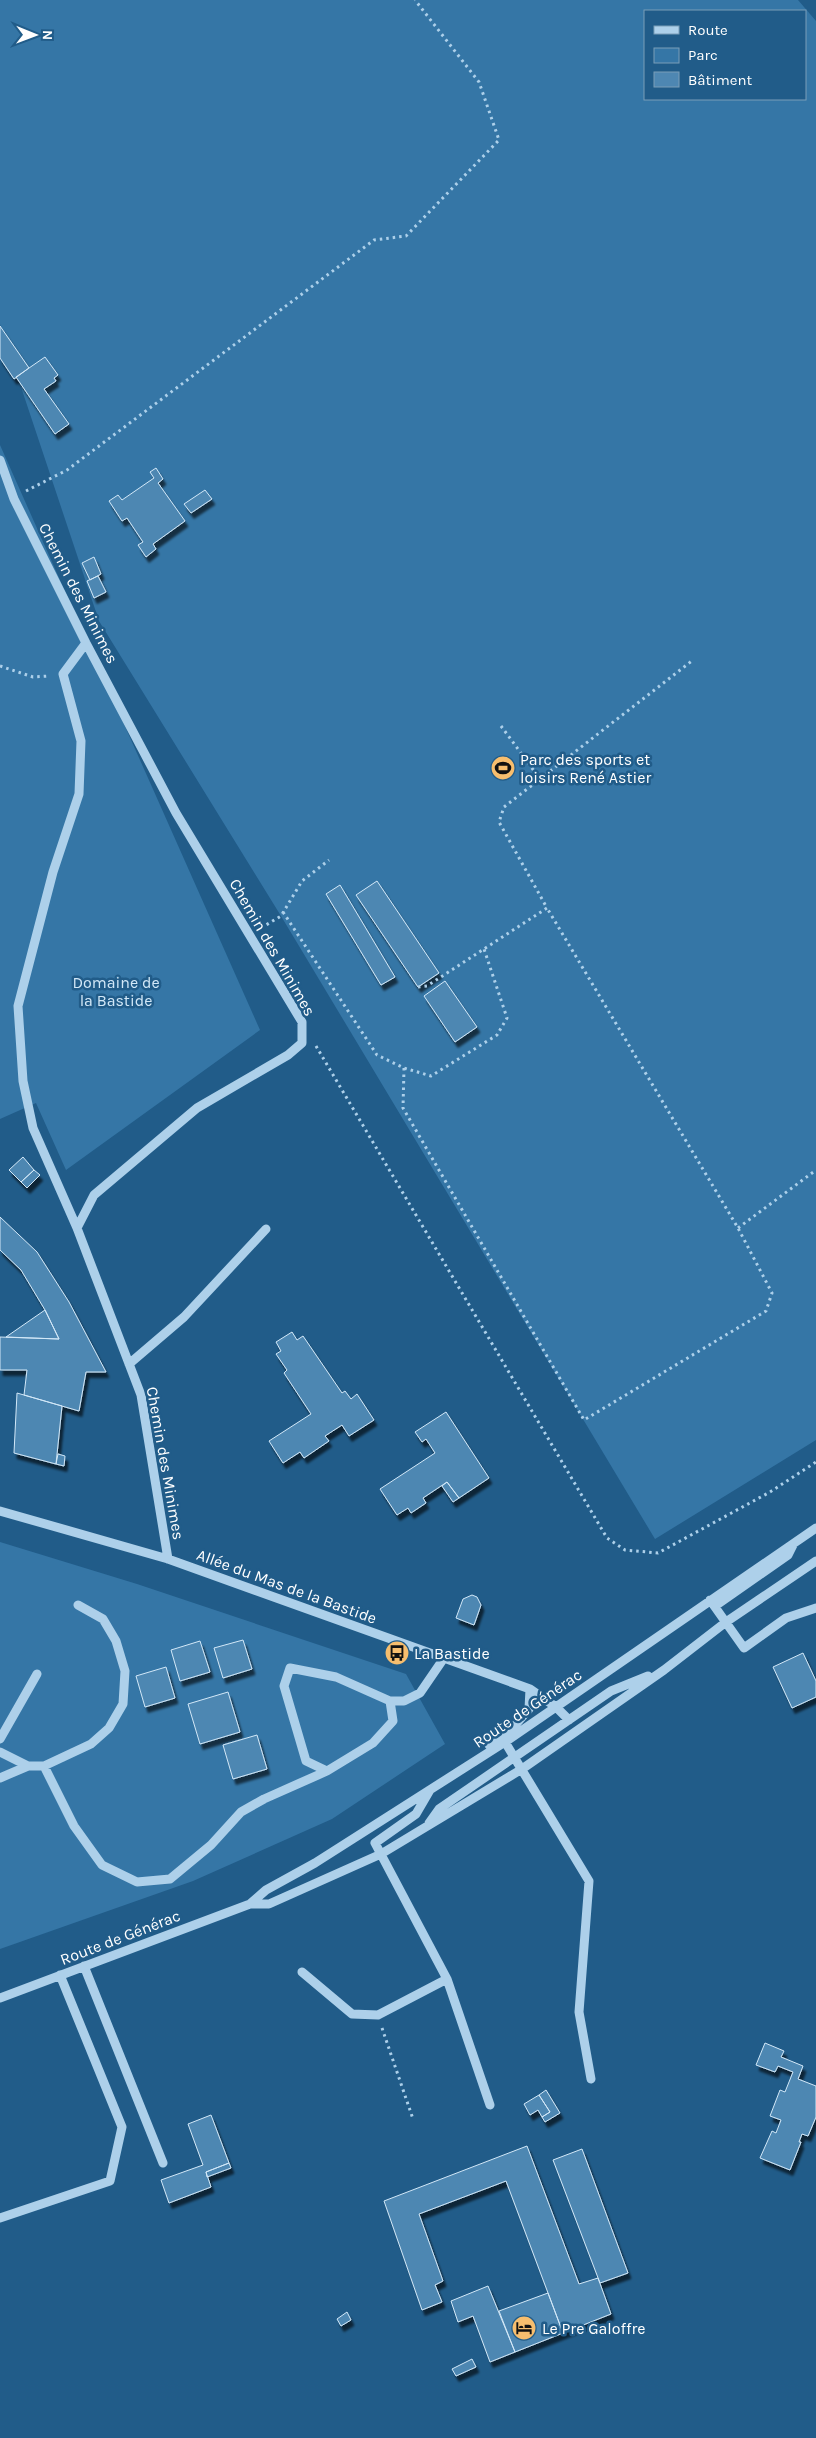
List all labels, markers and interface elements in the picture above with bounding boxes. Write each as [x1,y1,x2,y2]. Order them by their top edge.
north arrow [10,10,60,60]
legend [644,10,806,100]
text: Route [688,21,728,39]
text: N [39,30,56,40]
text: Parc [688,46,718,64]
text: Bâtiment [688,71,752,89]
street label: Chemin des Minimes [35,520,122,667]
place label: Parc des sports et loisirs René Astier [520,750,651,787]
sports icon: Parc des sports et loisirs René Astier [490,755,516,781]
street label: Chemin des Minimes [226,875,320,1019]
park label: Domaine de la Bastide [72,973,160,1010]
street label: Chemin des Minimes [143,1385,188,1541]
street label: Allée du Mas de la Bastide [194,1545,379,1628]
bus stop icon: La Bastide [384,1640,410,1666]
place label: La Bastide [414,1644,490,1663]
street label: Route de Générac [469,1665,585,1752]
street label: Route de Générac [57,1906,183,1969]
hotel icon: Le Pre Galoffre [511,2315,537,2341]
place label: Le Pre Galoffre [542,2319,645,2338]

